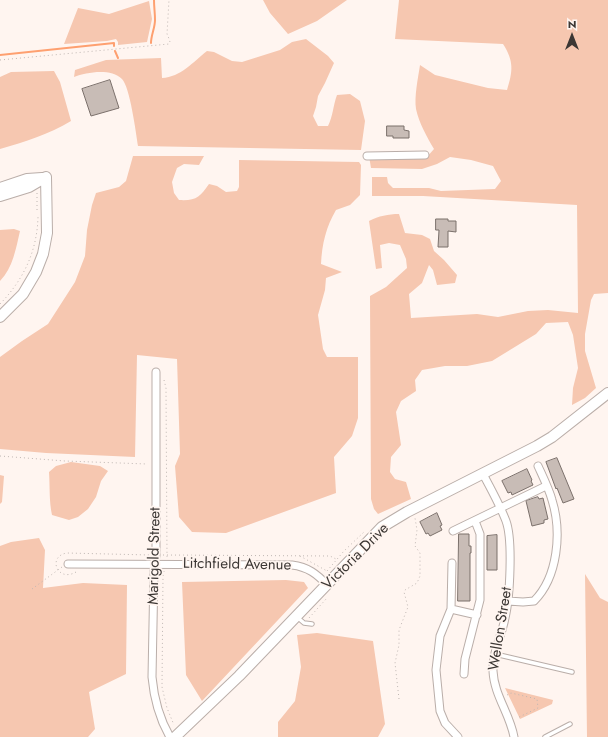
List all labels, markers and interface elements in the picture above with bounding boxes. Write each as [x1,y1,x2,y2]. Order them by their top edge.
north arrow [552,16,592,56]
text: N [568,16,576,32]
street label: Marigold Street [145,507,165,605]
street label: Victoria Drive [319,520,393,594]
street label: Litchfield Avenue [183,555,291,575]
street label: Wellon Street [485,586,517,672]

